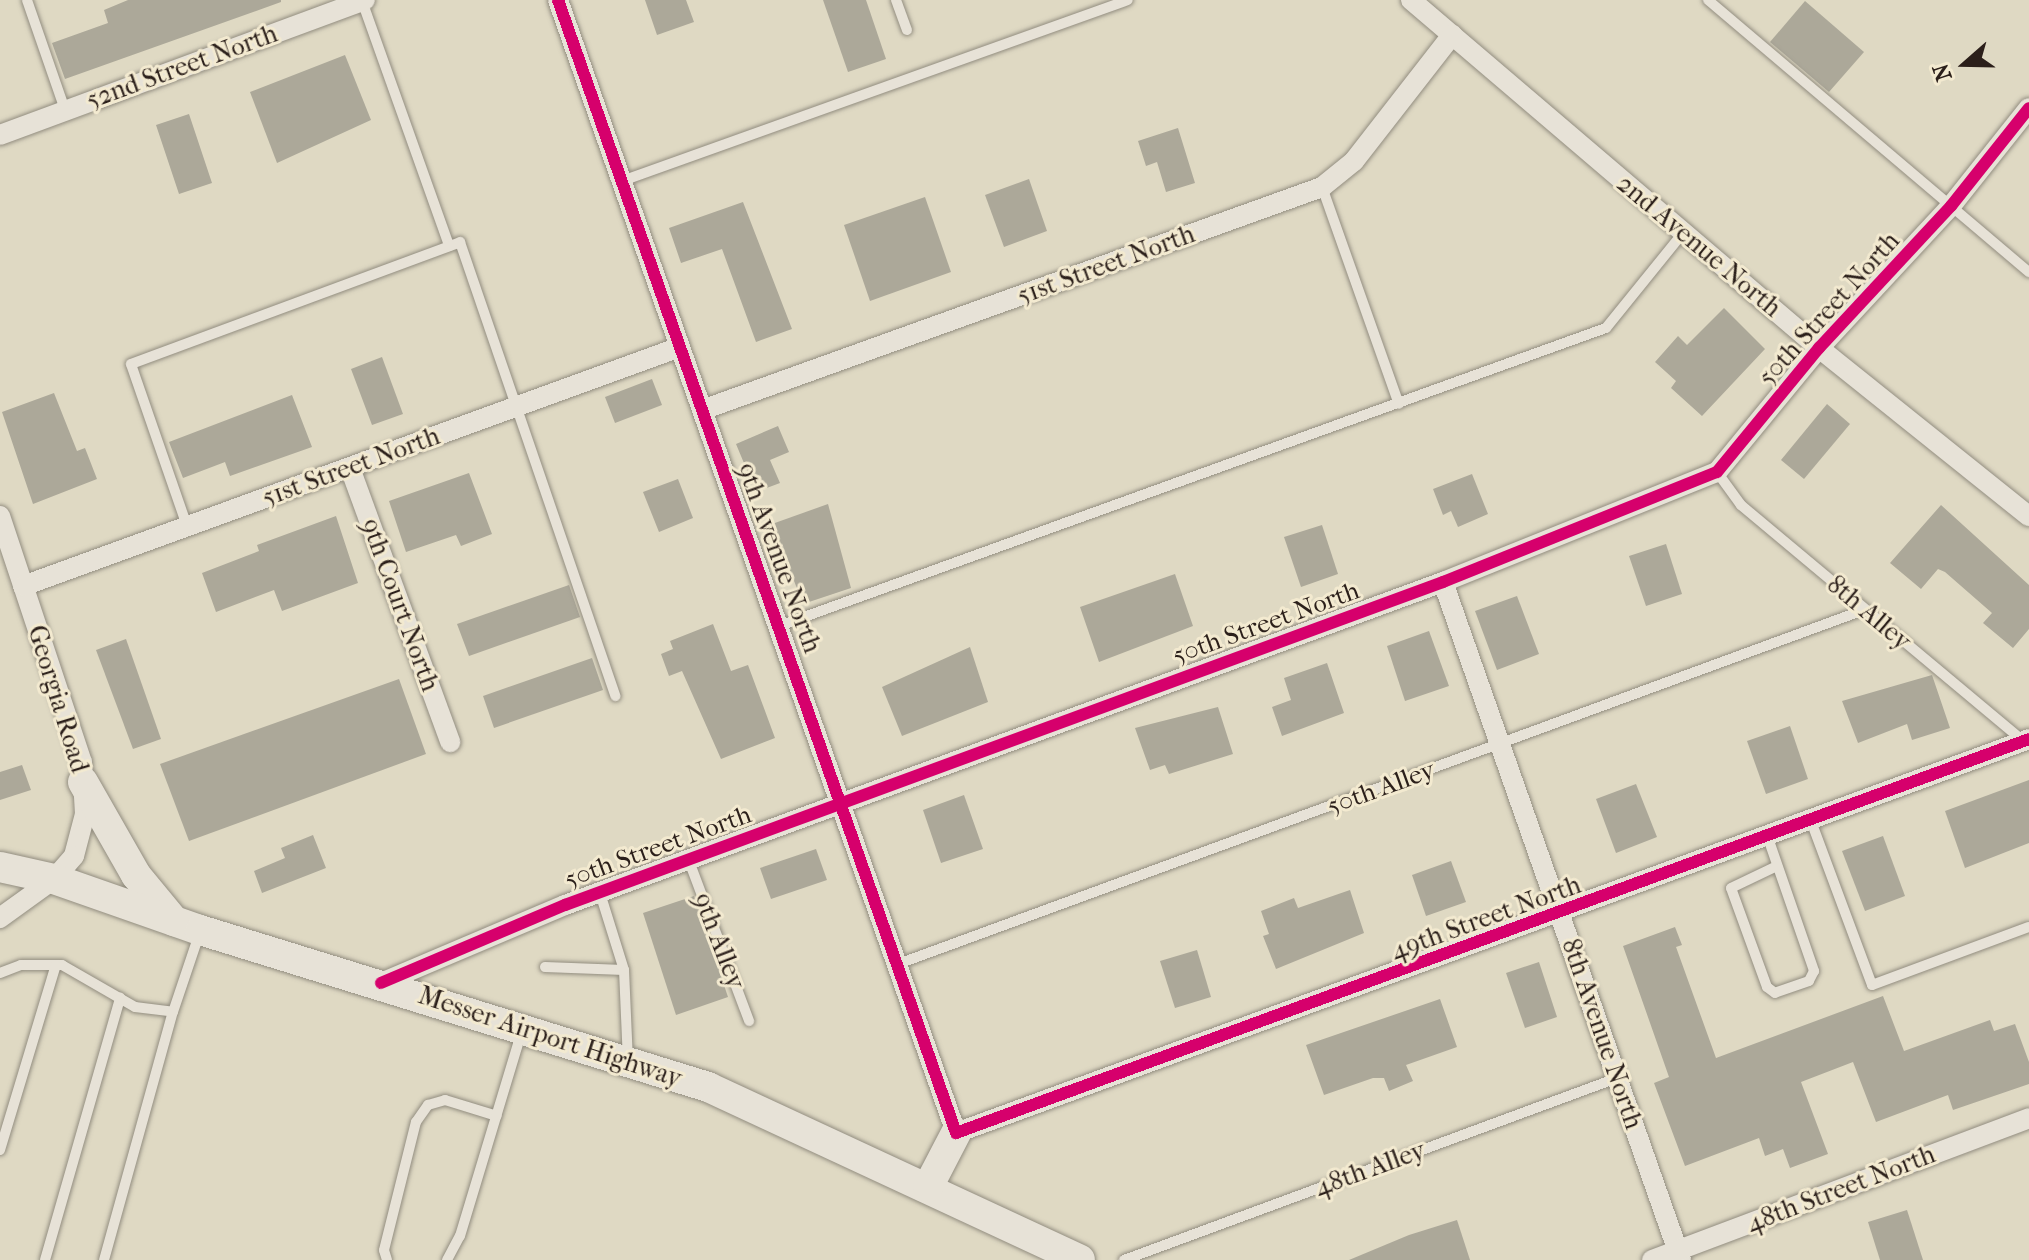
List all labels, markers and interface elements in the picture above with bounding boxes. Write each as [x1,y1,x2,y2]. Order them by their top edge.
street label: 52nd Street North [82,18,282,116]
north arrow [1925,24,2005,104]
text: N [1927,60,1958,85]
street label: 2nd Avenue North [1610,168,1788,324]
street label: 51st Street North [1013,218,1199,312]
street label: 50th Street North [1752,226,1906,392]
street label: 51st Street North [258,420,444,514]
street label: 9th Avenue North [730,459,828,657]
street label: 9th Court North [354,514,446,696]
street label: 8th Alley [1821,569,1917,657]
street label: 50th Street North [1168,575,1364,671]
street label: Georgia Road [21,622,95,776]
street label: 50th Alley [1323,754,1439,822]
street label: 50th Street North [560,799,756,895]
street label: 49th Street North [1387,869,1585,967]
street label: 9th Alley [686,889,752,993]
street label: 8th Avenue North [1555,935,1649,1133]
street label: Messer Airport Highway [414,980,686,1094]
street label: 48th Alley [1311,1135,1429,1203]
street label: 48th Street North [1742,1139,1940,1239]

